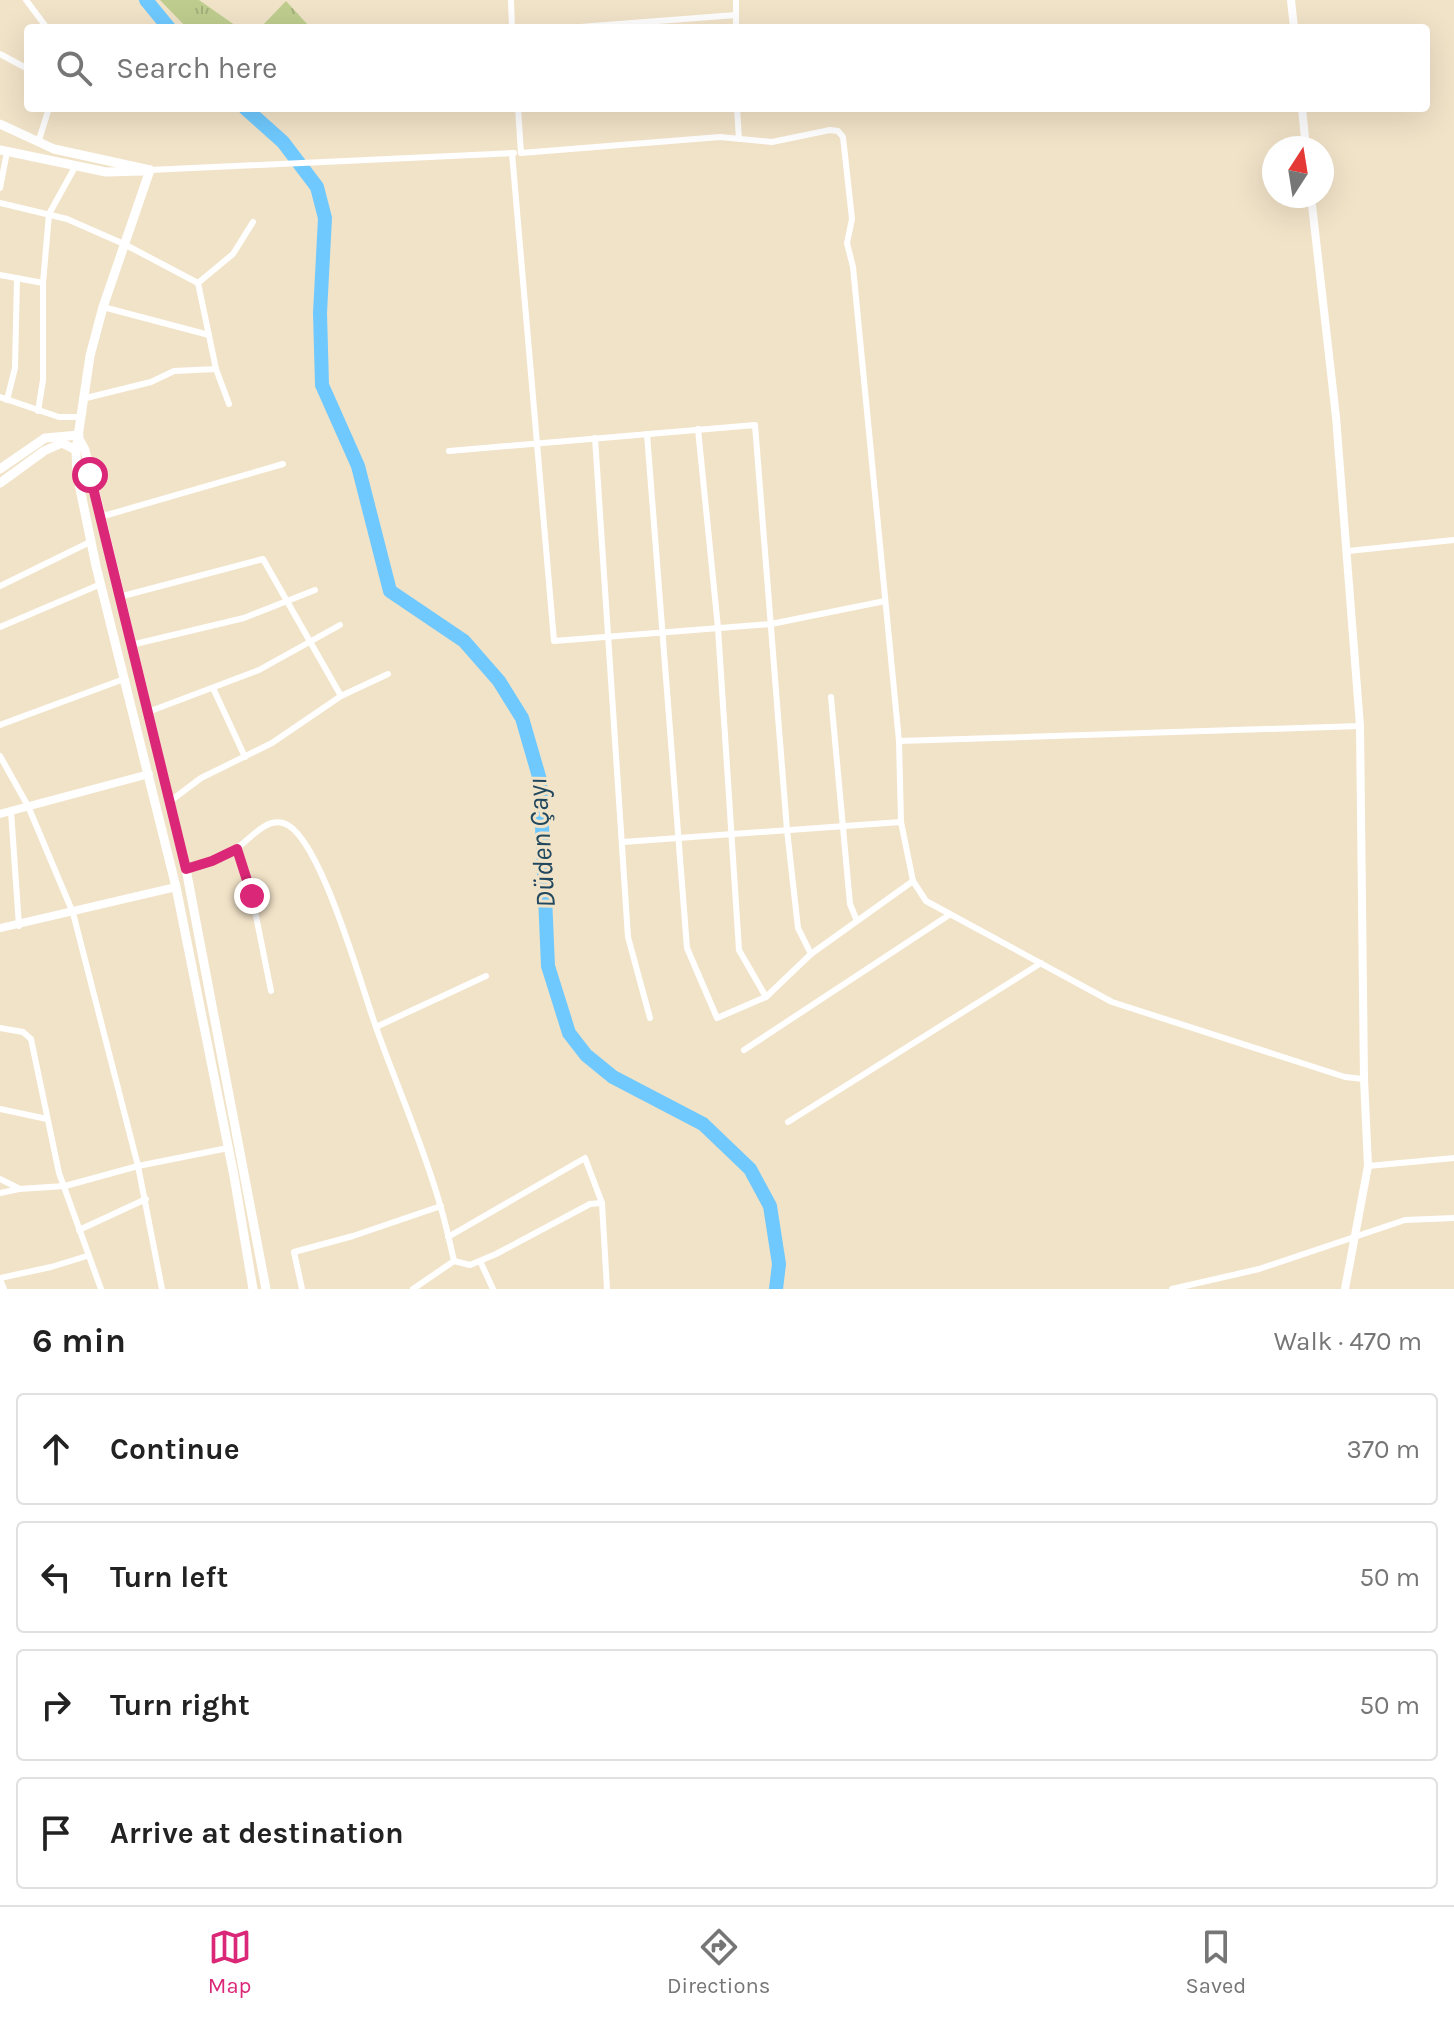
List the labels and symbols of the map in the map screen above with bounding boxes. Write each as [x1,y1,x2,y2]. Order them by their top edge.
north arrow [1262,136,1334,208]
route start [72,457,108,493]
water label: Düden Çayı [520,777,562,909]
route end [234,878,270,914]

